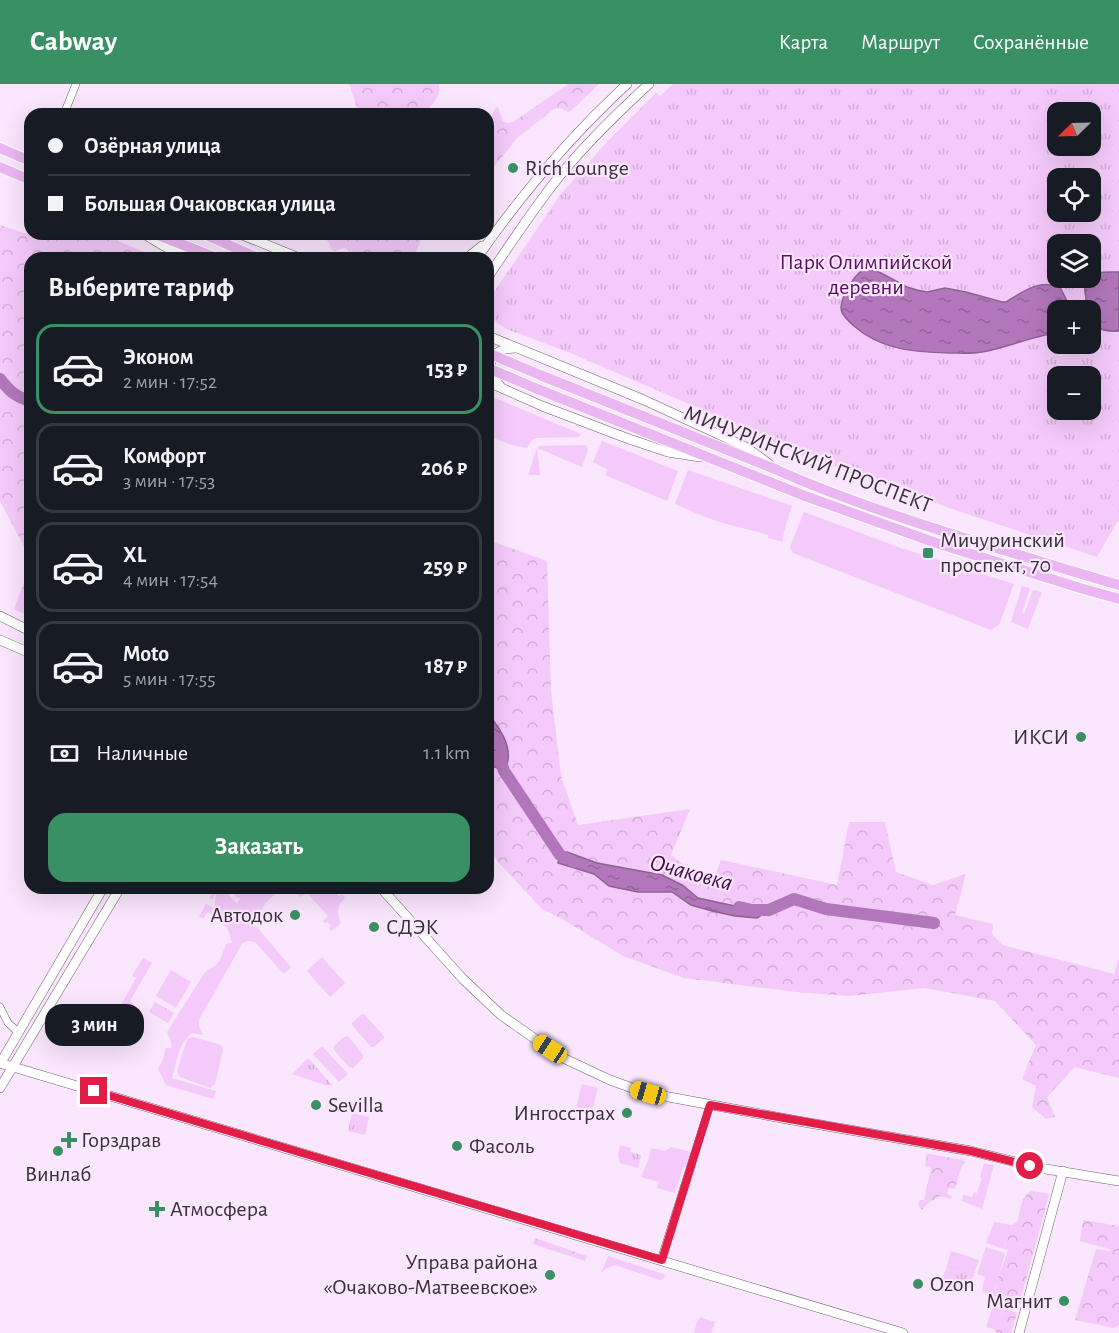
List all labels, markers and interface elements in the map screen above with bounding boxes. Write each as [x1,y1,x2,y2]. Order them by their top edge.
text: Cabway [30,28,117,56]
text: Карта [779,32,828,53]
text: Маршрут [861,32,940,53]
text: Сохранённые [973,32,1089,53]
north arrow [1047,102,1101,156]
map controls [1047,102,1101,420]
text: Озёрная улица [84,135,221,157]
place label: Rich Lounge [525,157,629,179]
marker: Rich Lounge [506,161,520,175]
button: locate [1047,168,1101,222]
text: Большая Очаковская улица [84,193,336,215]
button: layers [1047,234,1101,288]
park label: Парк Олимпийской деревни [779,251,953,298]
text: Выберите тариф [48,274,234,301]
button: + [1047,300,1101,354]
icon: car [51,342,105,396]
text: Эконом [123,346,194,368]
text: 153 ₽ [426,358,467,380]
button: − [1047,366,1101,420]
text: 2 мин · 17:52 [123,372,217,392]
street label: МИЧУРИНСКИЙ ПРОСПЕКТ [681,401,936,517]
icon: car [51,441,105,495]
text: Комфорт [123,445,206,467]
text: 206 ₽ [421,457,467,479]
text: 3 мин · 17:53 [123,471,215,491]
place label: Мичуринский проспект, 70 [940,529,1065,576]
icon: car [51,540,105,594]
text: XL [123,544,146,566]
marker: Мичуринский проспект, 70 [921,546,935,560]
text: 259 ₽ [423,556,467,578]
text: 4 мин · 17:54 [123,570,218,590]
icon: car [51,639,105,693]
text: Moto [123,643,169,665]
text: 187 ₽ [425,655,467,677]
text: 5 мин · 17:55 [123,669,216,689]
place label: ИКСИ [1013,726,1069,748]
marker: ИКСИ [1074,730,1088,744]
icon: cash [48,737,81,770]
text: Наличные [96,742,188,764]
text: 1.1 km [423,743,470,763]
button: Заказать [48,813,470,882]
water label: Очаковка [647,850,735,896]
place label: Автодок [210,904,283,926]
marker: Автодок [288,908,302,922]
place label: СДЭК [386,916,438,938]
marker: СДЭК [367,920,381,934]
callout: 3 мин [44,1004,144,1046]
text: 3 мин [71,1015,118,1035]
car [530,1032,570,1066]
route end [80,1077,107,1104]
car [628,1079,668,1107]
place label: Sevilla [328,1094,384,1116]
marker: Sevilla [309,1098,323,1112]
place label: Ингосстрах [514,1102,615,1124]
marker: Ингосстрах [620,1106,634,1120]
place label: Горздрав [81,1129,161,1151]
marker: Горздрав [62,1133,76,1147]
place label: Фасоль [469,1135,535,1157]
marker: Фасоль [450,1139,464,1153]
marker: Винлаб [51,1144,65,1158]
route start [1016,1152,1043,1179]
place label: Винлаб [25,1163,91,1185]
place label: Атмосфера [170,1198,268,1220]
marker: Атмосфера [148,1200,166,1218]
place label: Управа района «Очаково-Матвеевское» [323,1251,538,1298]
marker: Управа района «Очаково-Матвеевское» [543,1268,557,1282]
place label: Ozon [930,1273,975,1295]
marker: Ozon [911,1277,925,1291]
place label: Магнит [986,1290,1053,1312]
marker: Магнит [1057,1294,1071,1308]

